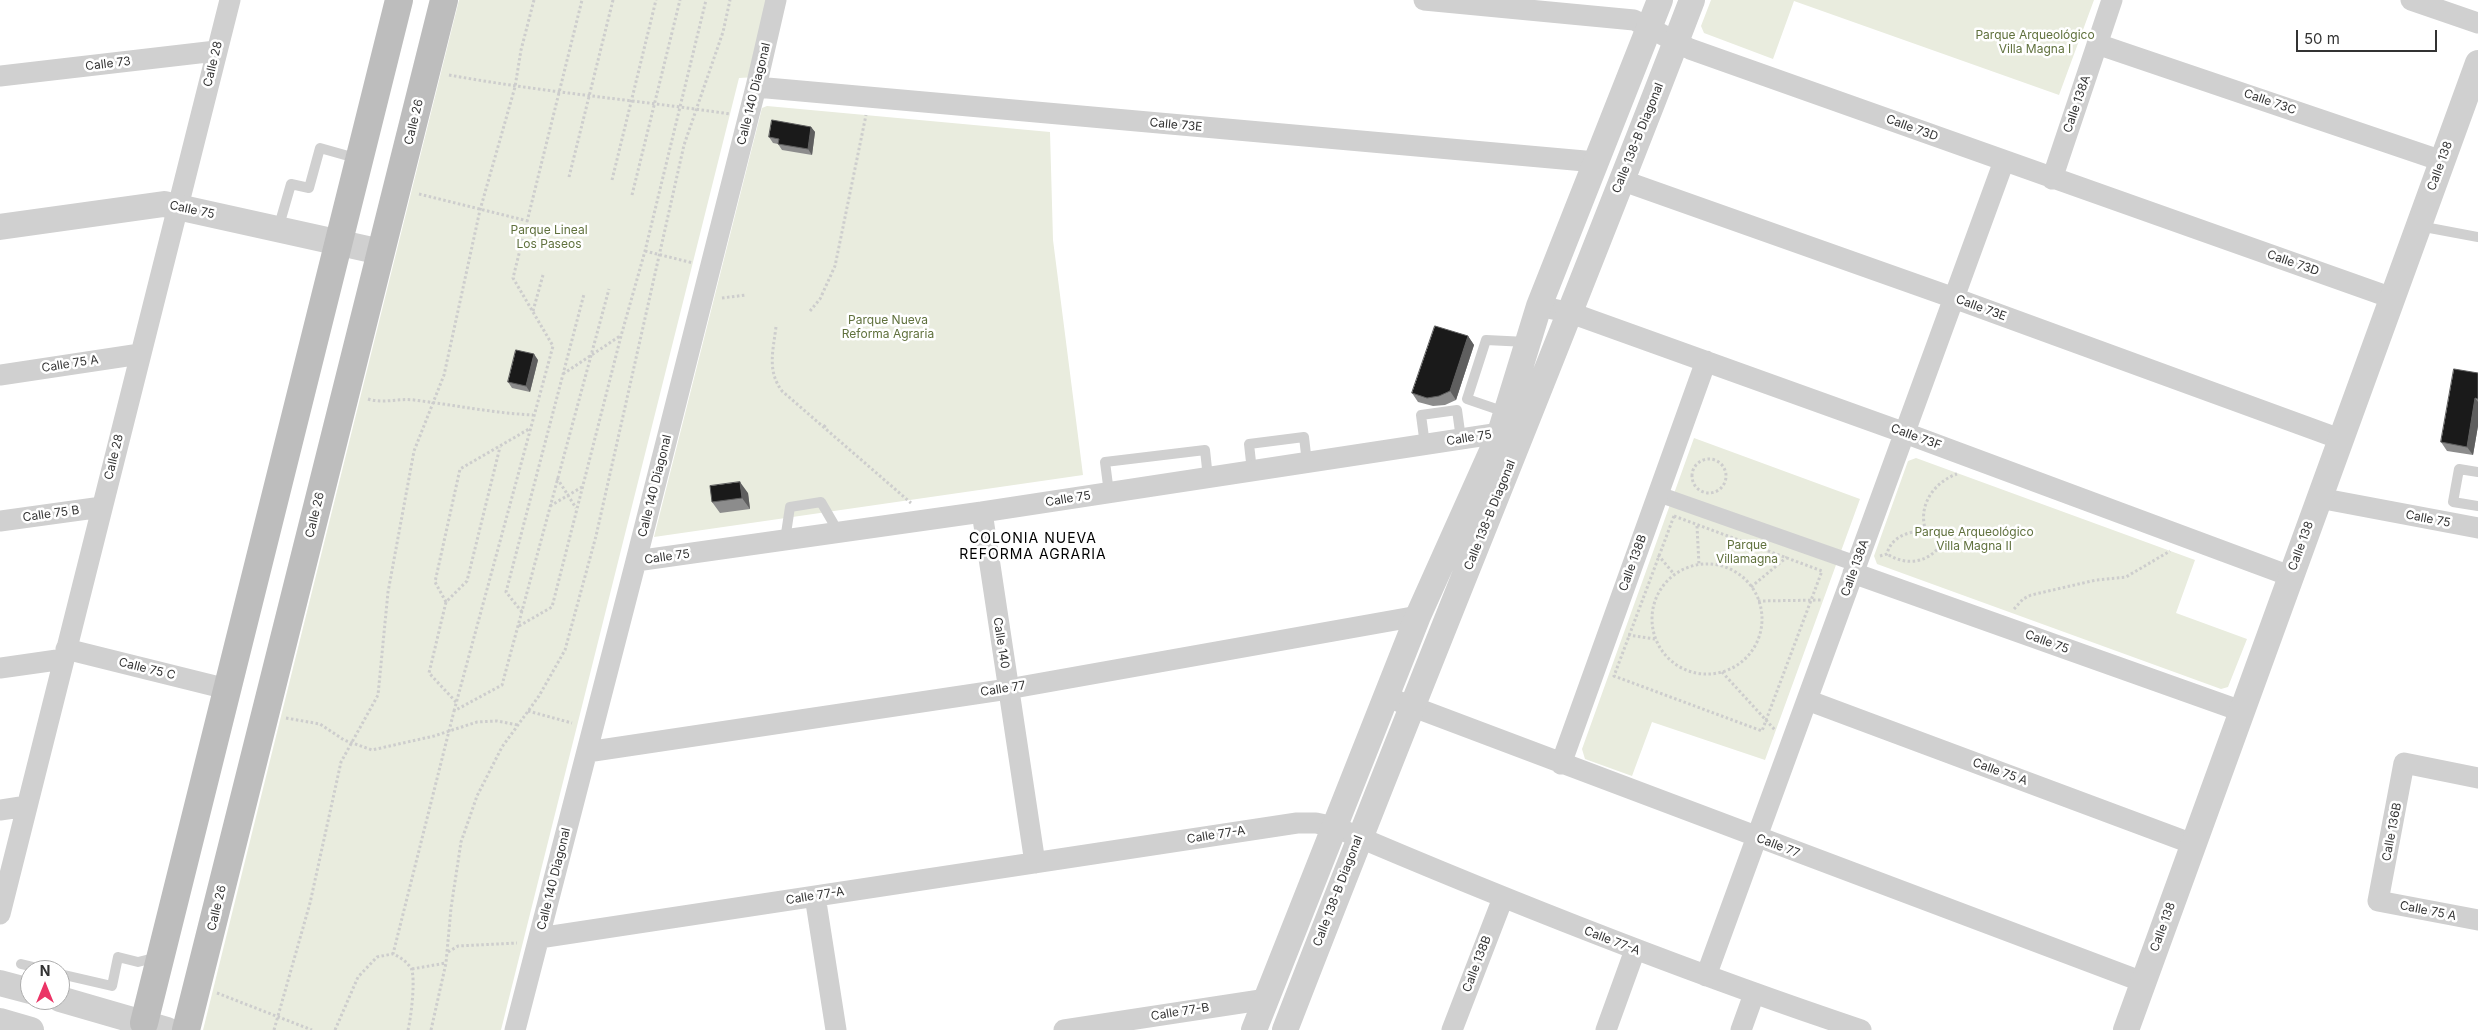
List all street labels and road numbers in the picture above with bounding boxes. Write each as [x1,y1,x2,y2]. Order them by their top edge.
street label: Calle 28 [200,40,226,88]
street label: Calle 140 Diagonal [734,41,774,147]
street label: Calle 73 [84,54,132,74]
street label: Calle 138A [2060,73,2094,135]
street label: Calle 138-B Diagonal [1609,81,1667,195]
street label: Calle 73C [2242,86,2298,118]
street label: Calle 26 [401,98,427,146]
street label: Calle 73D [1884,112,1940,144]
street label: Calle 73E [1149,116,1203,134]
street label: Calle 138 [2424,139,2456,193]
street label: Calle 75 [168,198,216,222]
street label: Calle 73D [2265,247,2321,279]
street label: Calle 73E [1954,292,2008,324]
street label: Calle 75 A [41,352,99,376]
street label: Calle 73F [1889,421,1943,453]
street label: Calle 75 [1445,427,1493,449]
street label: Calle 28 [101,433,127,481]
street label: Calle 140 Diagonal [635,433,675,539]
street label: Calle 138-B Diagonal [1461,458,1519,572]
street label: Calle 75 [1044,488,1092,510]
street label: Calle 26 [302,491,328,539]
street label: Calle 75 B [22,503,80,525]
street label: Calle 75 [2404,508,2452,530]
street label: Calle 138 [2285,519,2317,573]
street label: Calle 138B [1616,533,1650,593]
street label: Calle 138A [1838,537,1872,599]
street label: Calle 75 [643,547,691,567]
street label: Calle 140 [990,616,1012,670]
street label: Calle 75 [2023,627,2071,657]
street label: Calle 75 C [117,655,177,683]
street label: Calle 77 [979,678,1027,700]
street label: Calle 75 A [1971,755,2029,789]
street label: Calle 136B [2379,802,2405,862]
street label: Calle 77-A [1186,823,1246,847]
street label: Calle 140 Diagonal [534,826,574,932]
street label: Calle 77 [1754,831,1802,861]
street label: Calle 138-B Diagonal [1310,833,1366,949]
street label: Calle 26 [204,884,230,932]
street label: Calle 77-A [785,884,845,908]
street label: Calle 75 A [2398,898,2458,924]
street label: Calle 138 [2147,900,2179,954]
street label: Calle 77-A [1582,924,1642,958]
street label: Calle 138B [1460,934,1494,994]
street label: Calle 77-B [1150,1000,1210,1024]

